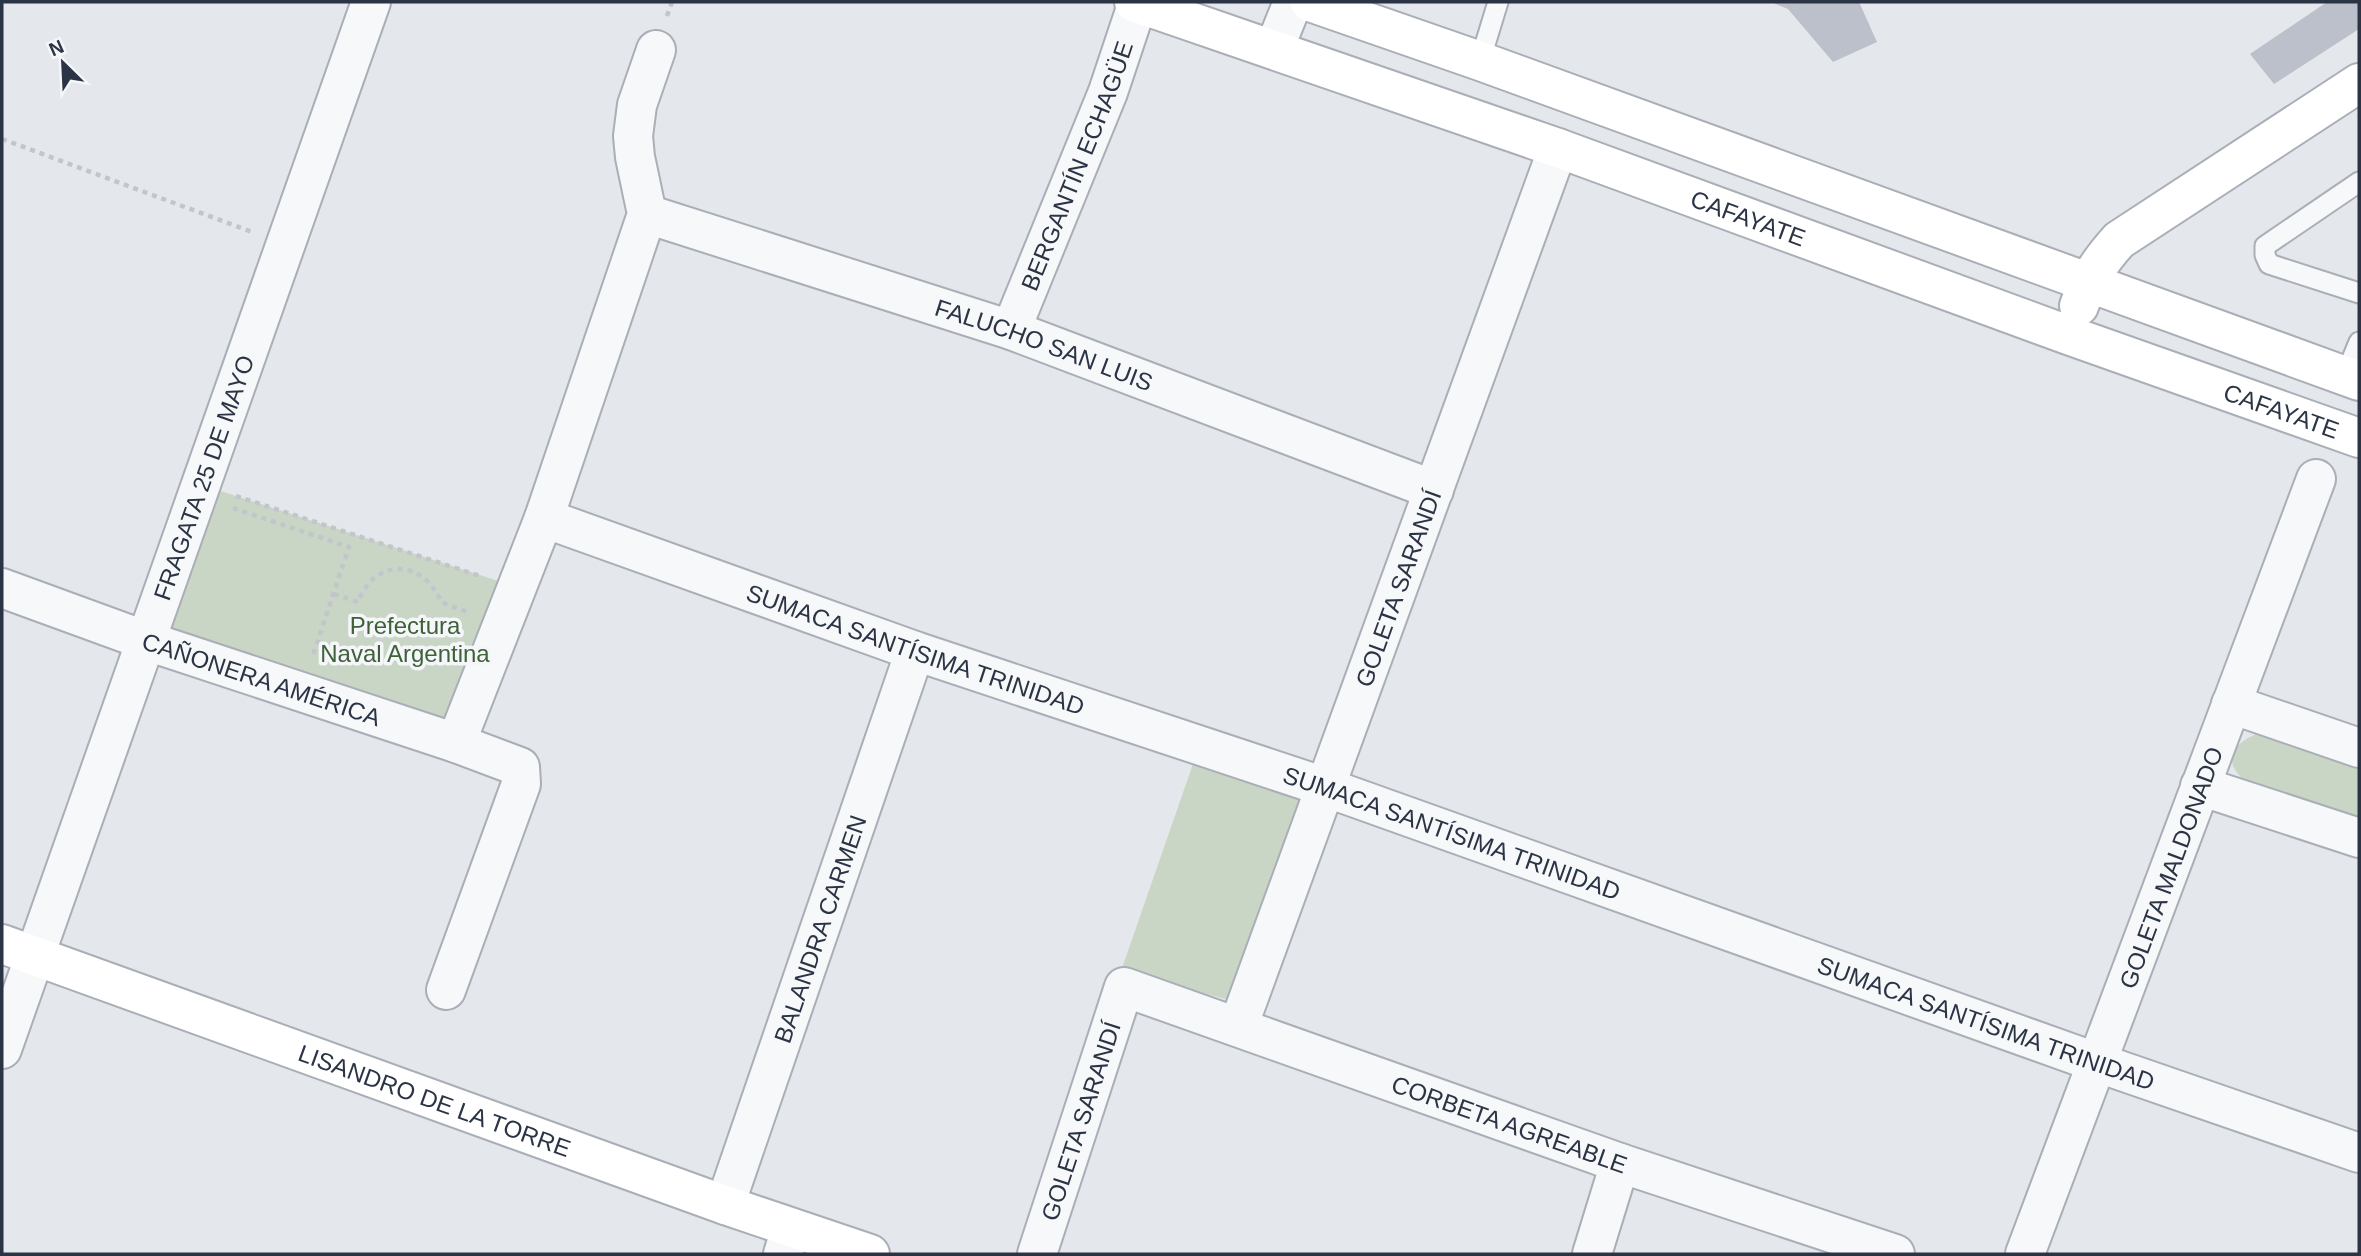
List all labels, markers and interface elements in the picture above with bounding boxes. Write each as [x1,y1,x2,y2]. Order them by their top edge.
north arrow [28,28,98,98]
text: N [46,36,67,60]
street label: BERGANTÍN ECHAGÜE [1015,38,1137,294]
street label: CAFAYATE [1687,184,1809,251]
street label: FALUCHO SAN LUIS [932,293,1157,396]
street label: FRAGATA 25 DE MAYO [148,352,259,603]
street label: CAFAYATE [2220,378,2343,443]
street label: GOLETA SARANDÍ [1350,486,1446,690]
street label: SUMACA SANTÍSIMA TRINIDAD [743,578,1088,720]
park label: Prefectura Naval Argentina [320,612,490,667]
street label: CAÑONERA AMÉRICA [139,627,384,731]
street label: GOLETA MALDONADO [2113,743,2228,992]
street label: SUMACA SANTÍSIMA TRINIDAD [1280,761,1624,905]
street label: BALANDRA CARMEN [768,811,871,1046]
street label: SUMACA SANTÍSIMA TRINIDAD [1814,950,2158,1095]
street label: GOLETA SARANDÍ [1035,1018,1125,1224]
street label: LISANDRO DE LA TORRE [295,1039,574,1162]
street label: CORBETA AGREABLE [1388,1070,1631,1178]

